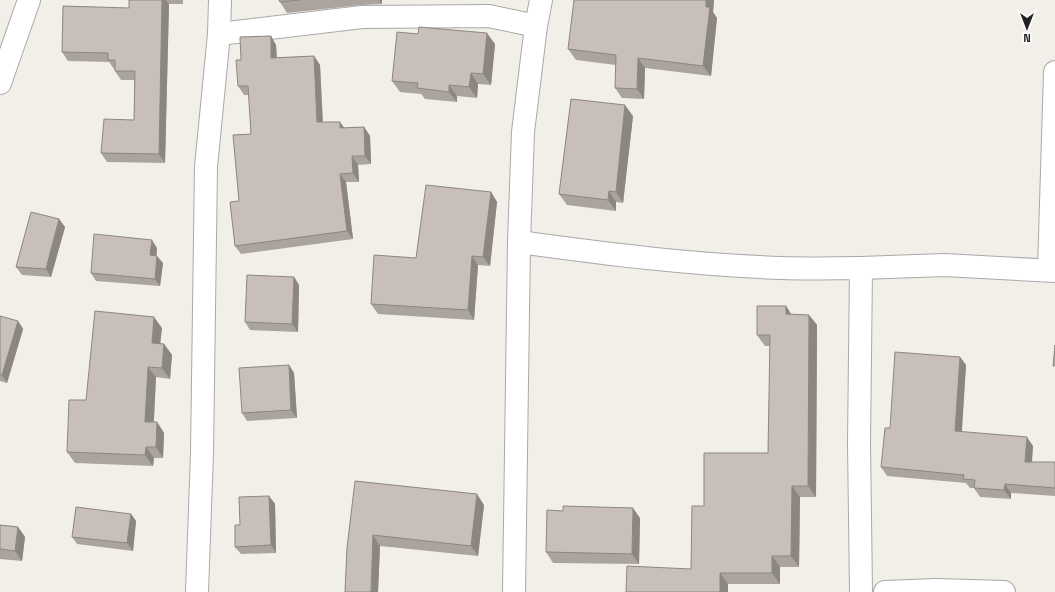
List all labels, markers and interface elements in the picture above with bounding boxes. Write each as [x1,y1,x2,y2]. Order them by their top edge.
north arrow [1007,8,1047,48]
text: N [1023,31,1031,45]

